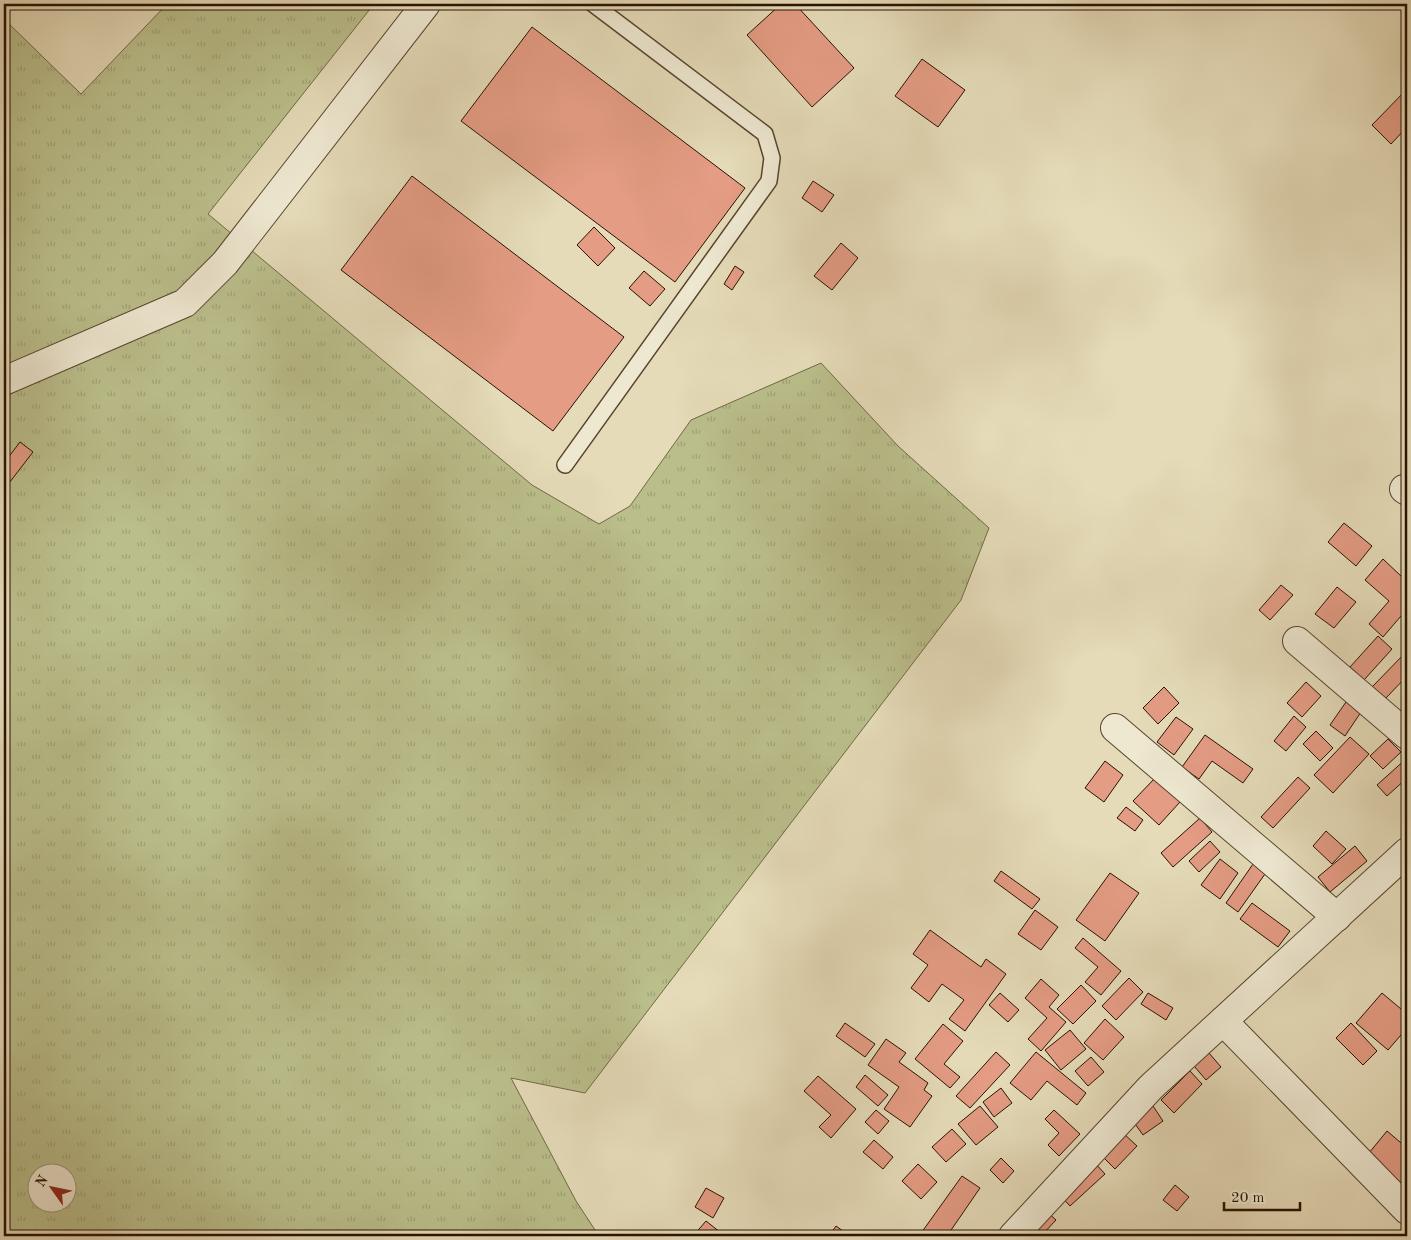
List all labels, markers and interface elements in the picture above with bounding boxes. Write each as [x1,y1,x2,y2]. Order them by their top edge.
north arrow [28,1162,78,1212]
text: N [33,1173,51,1190]
scale bar [1224,1180,1300,1212]
text: 20 m [1231,1191,1265,1206]

